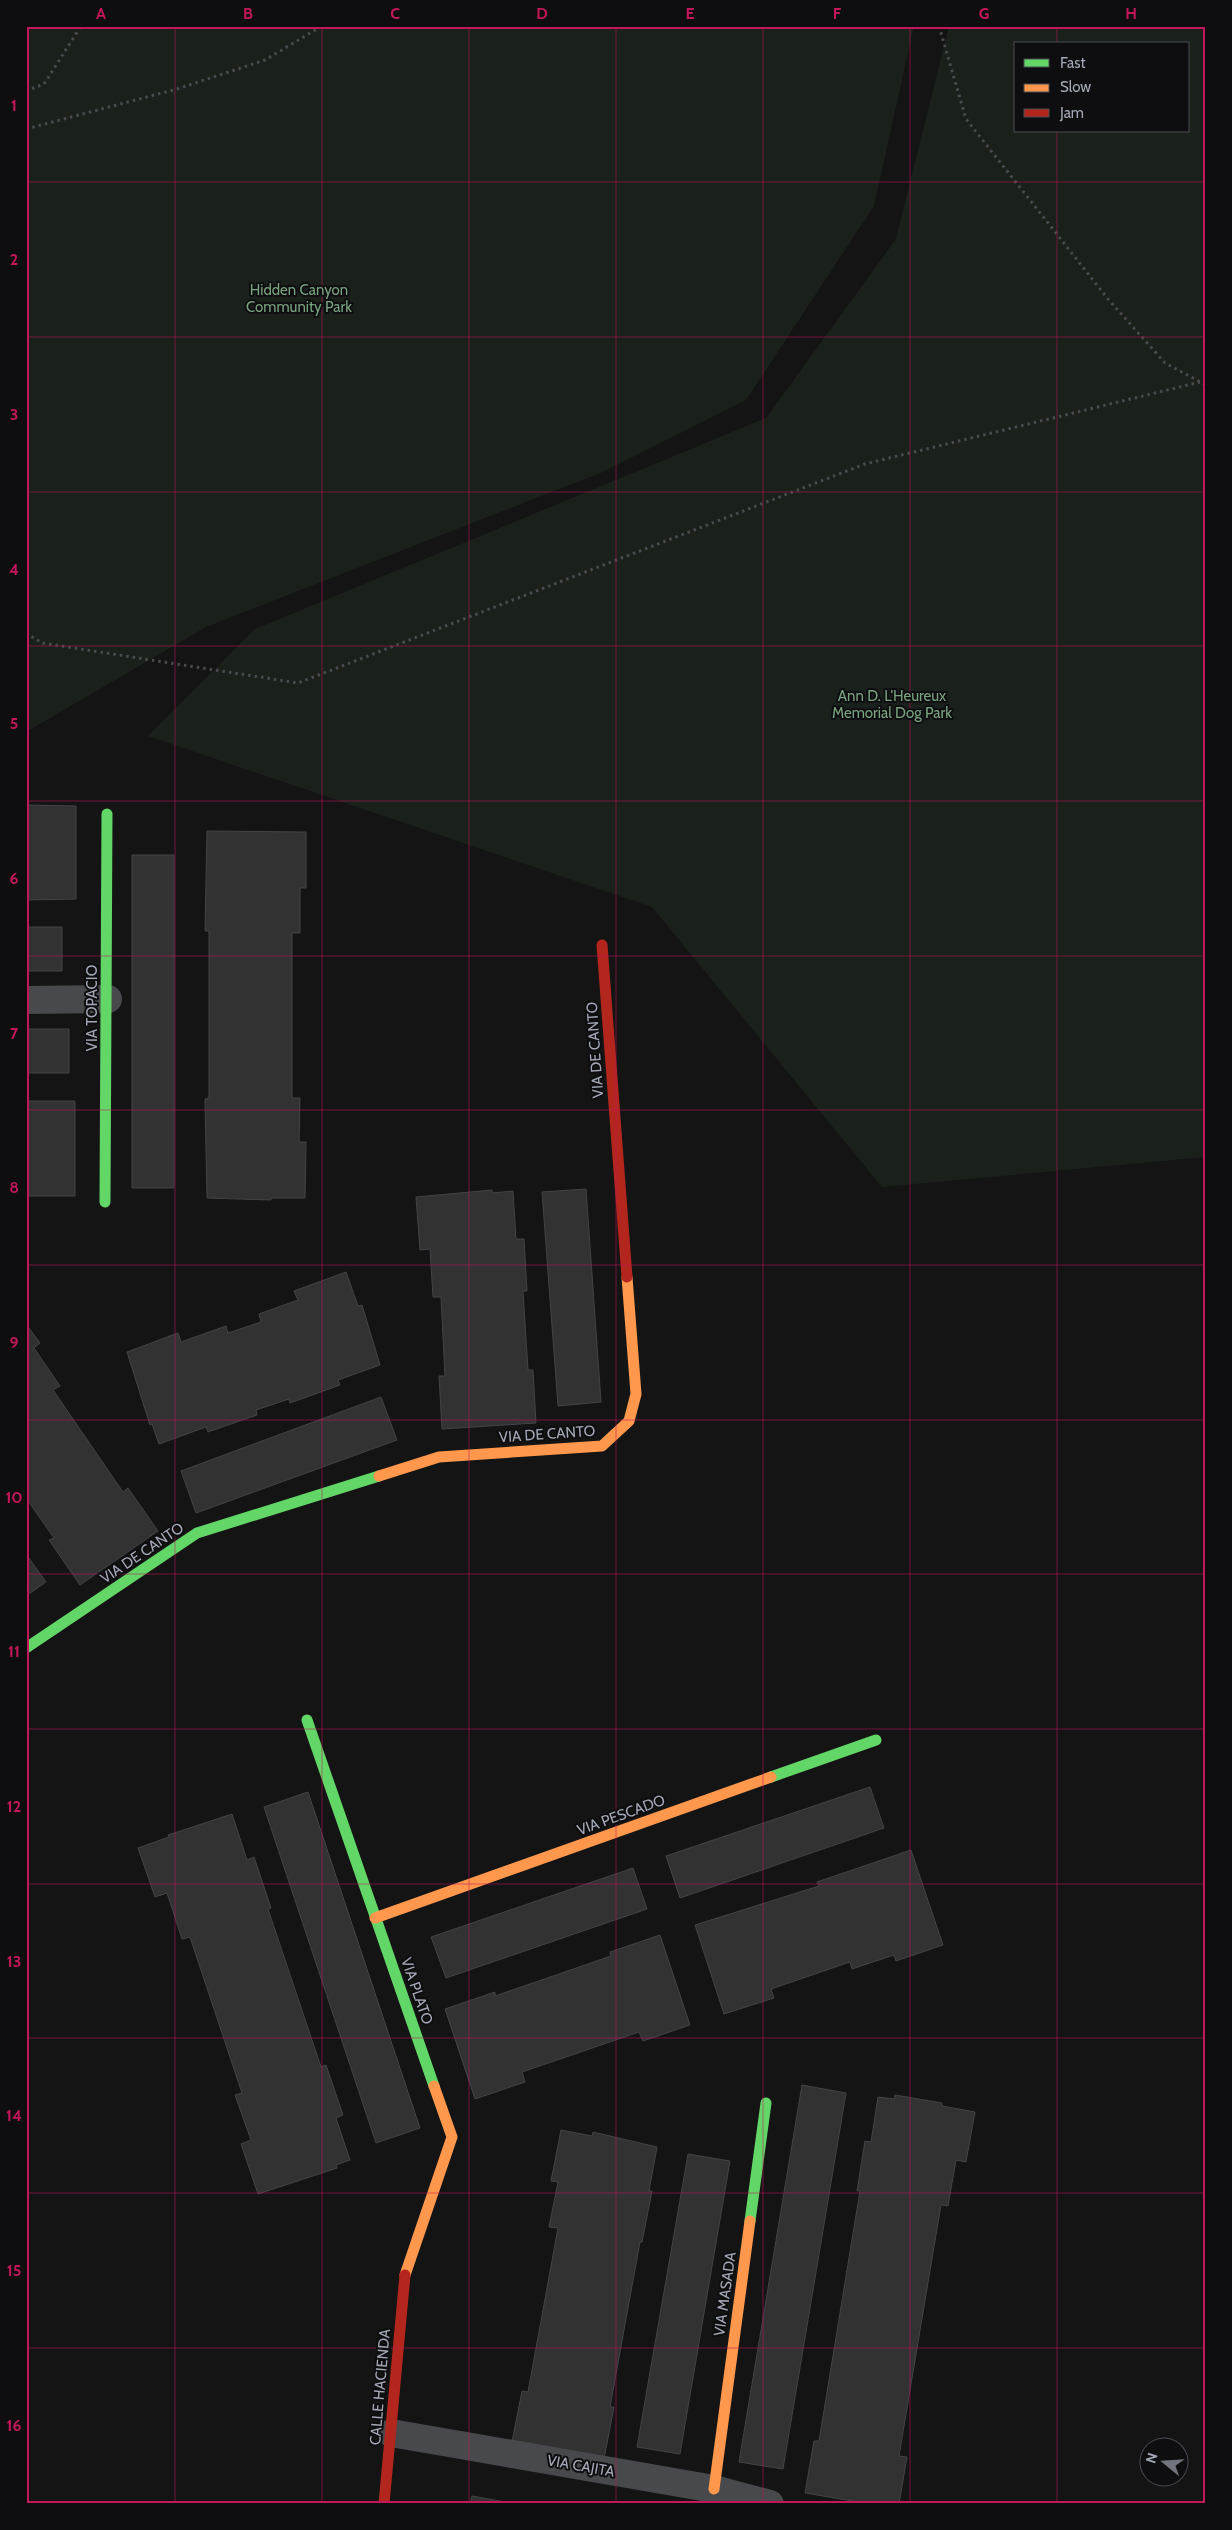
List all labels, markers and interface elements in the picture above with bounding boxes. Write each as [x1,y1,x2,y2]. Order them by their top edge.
text: A [96,4,106,23]
text: B [243,4,253,23]
text: C [390,4,400,23]
text: D [536,4,548,23]
text: E [685,4,695,23]
text: F [833,4,842,23]
text: G [979,4,989,23]
text: H [1125,4,1137,23]
legend [1014,42,1190,132]
text: Fast [1060,54,1085,72]
text: Slow [1060,78,1091,96]
text: 1 [11,96,17,115]
text: Jam [1059,104,1084,122]
text: 2 [10,250,18,269]
park label: Hidden Canyon Community Park [246,281,352,316]
text: 3 [10,405,18,424]
text: 4 [9,560,19,579]
park label: Ann D. L'Heureux Memorial Dog Park [832,687,952,722]
text: 5 [10,714,18,733]
text: 6 [10,869,19,888]
street label: VIA TOPACIO [83,965,101,1051]
street label: VIA DE CANTO [583,1001,607,1099]
text: 7 [10,1024,19,1043]
text: 8 [9,1178,19,1197]
text: 9 [10,1333,19,1352]
street label: VIA DE CANTO [498,1422,596,1446]
text: 10 [5,1488,23,1507]
street label: VIA DE CANTO [97,1519,187,1587]
text: 11 [8,1642,20,1661]
street label: VIA PESCADO [575,1791,667,1839]
text: 12 [7,1797,21,1816]
text: 13 [7,1952,21,1971]
street label: VIA PLATO [397,1955,437,2027]
text: 14 [6,2106,22,2125]
street label: VIA MASADA [710,2250,740,2337]
text: 15 [7,2261,21,2280]
street label: CALLE HACIENDA [366,2327,394,2446]
text: 16 [7,2416,21,2435]
north arrow [1140,2438,1190,2488]
text: N [1142,2450,1162,2465]
street label: VIA CAJITA [546,2451,617,2481]

